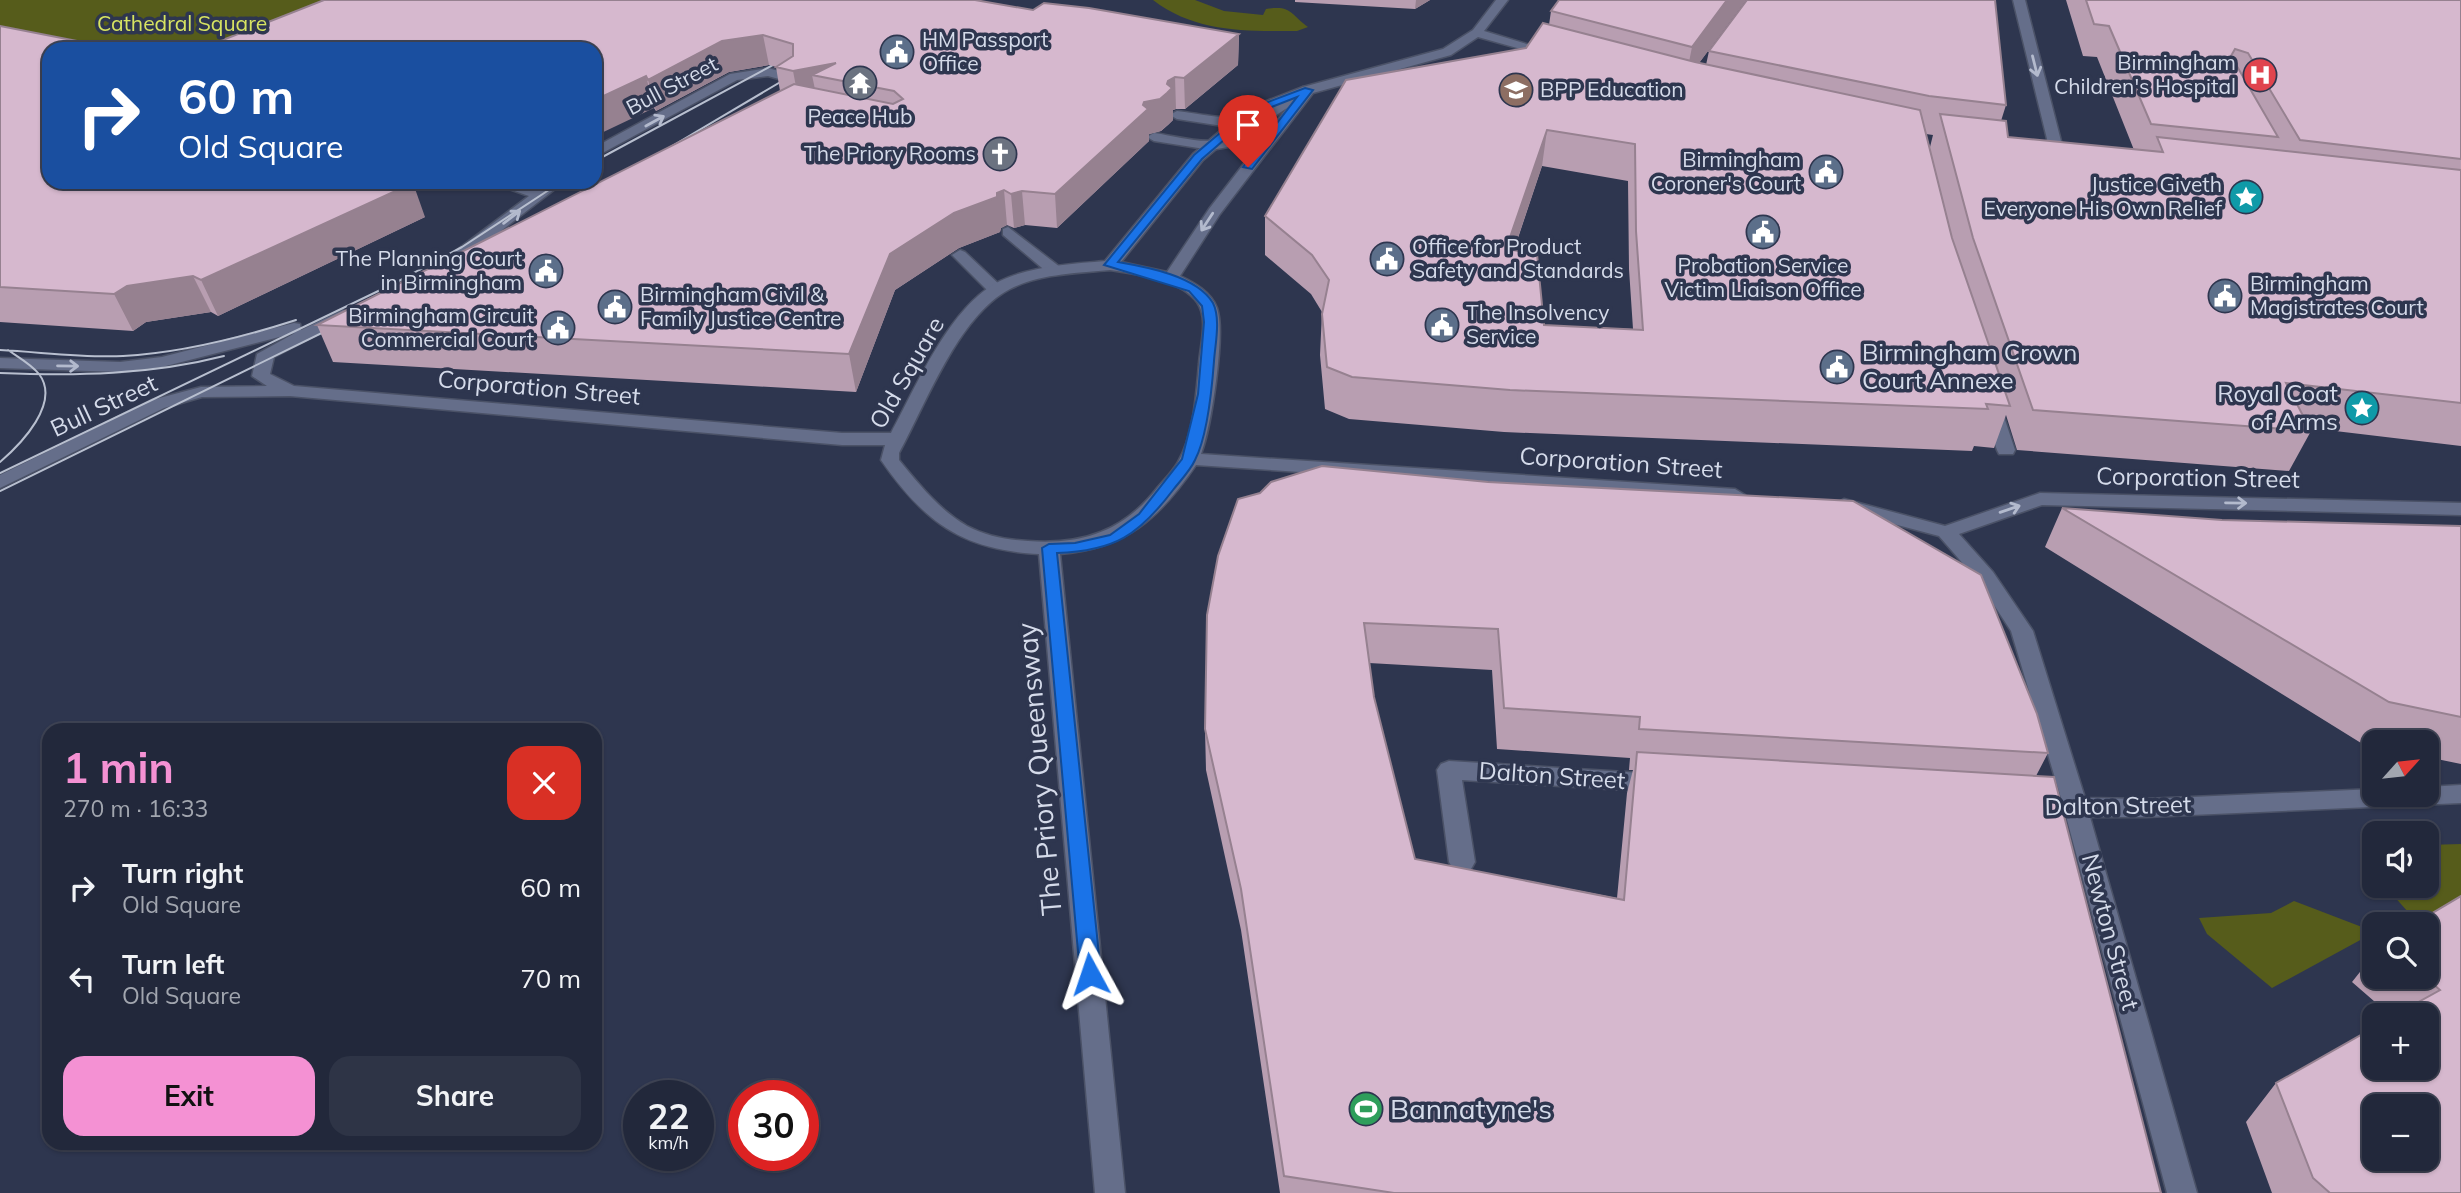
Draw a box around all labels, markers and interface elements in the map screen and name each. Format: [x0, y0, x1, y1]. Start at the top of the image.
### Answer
park label: Cathedral Square [97, 10, 267, 36]
place label: HM Passport Office [922, 26, 1048, 76]
public building icon: HM Passport Office [878, 33, 916, 71]
place label: Birmingham Children's Hospital [2054, 49, 2236, 99]
street label: Bull Street [621, 50, 722, 120]
one-way arrow [2029, 54, 2042, 77]
hospital icon: Birmingham Children's Hospital [2241, 56, 2279, 94]
temple icon: Peace Hub [841, 64, 879, 102]
text: 60 m [178, 65, 294, 126]
icon: right [63, 70, 154, 161]
school or university icon: BPP Education [1497, 71, 1535, 109]
place label: BPP Education [1540, 76, 1684, 102]
pin [1218, 95, 1278, 167]
place label: Peace Hub [807, 103, 913, 129]
icon: arrive [1229, 106, 1267, 144]
one-way arrow [644, 113, 665, 127]
text: Old Square [178, 126, 344, 166]
church icon: The Priory Rooms [981, 135, 1019, 173]
place label: The Priory Rooms [804, 140, 976, 166]
place label: Birmingham Coroner's Court [1651, 146, 1801, 196]
public building icon: Birmingham Coroner's Court [1807, 153, 1845, 191]
place label: Justice Giveth Everyone His Own Relief [1984, 171, 2223, 221]
place icon: Justice Giveth Everyone His Own Relief [2227, 178, 2265, 216]
one-way arrow [502, 209, 520, 224]
one-way arrow [1200, 212, 1215, 231]
public building icon: Probation Service Victim Liaison Office [1744, 213, 1782, 251]
place label: Office for Product Safety and Standards [1412, 233, 1624, 283]
public building icon: Office for Product Safety and Standards [1368, 240, 1406, 278]
place label: The Planning Court in Birmingham [336, 245, 522, 295]
public building icon: The Planning Court in Birmingham [527, 252, 565, 290]
place label: Probation Service Victim Liaison Office [1664, 252, 1862, 302]
place label: Birmingham Magistrates Court [2250, 270, 2424, 320]
public building icon: Birmingham Magistrates Court [2206, 277, 2244, 315]
place label: Birmingham Civil & Family Justice Centre [640, 281, 841, 331]
public building icon: Birmingham Civil & Family Justice Centre [596, 288, 634, 326]
place label: The Insolvency Service [1466, 299, 1609, 349]
place label: Birmingham Circuit Commercial Court [348, 302, 534, 352]
public building icon: The Insolvency Service [1423, 306, 1461, 344]
public building icon: Birmingham Circuit Commercial Court [539, 309, 577, 347]
street label: Old Square [862, 311, 950, 434]
place label: Birmingham Crown Court Annexe [1862, 337, 2077, 395]
public building icon: Birmingham Crown Court Annexe [1818, 348, 1856, 386]
one-way arrow [56, 359, 79, 373]
street label: Corporation Street [436, 363, 642, 411]
street label: Bull Street [45, 367, 162, 443]
place label: Royal Coat of Arms [2217, 378, 2338, 436]
place icon: Royal Coat of Arms [2343, 389, 2381, 427]
street label: Corporation Street [1518, 440, 1724, 484]
street label: Corporation Street [2096, 460, 2300, 494]
one-way arrow [2224, 497, 2247, 510]
one-way arrow [1999, 502, 2021, 515]
street label: The Priory Queensway [1008, 621, 1069, 917]
north arrow [2362, 730, 2440, 807]
map controls [2362, 730, 2439, 1171]
text: 1 min [63, 741, 174, 794]
button: close [507, 746, 581, 820]
street label: Dalton Street [1478, 755, 1626, 795]
street label: Dalton Street [2044, 789, 2192, 821]
text: 270 m · 16:33 [63, 794, 208, 823]
button: sound [2362, 821, 2439, 898]
street label: Newton Street [2076, 850, 2146, 1013]
text: Turn right [122, 857, 243, 890]
icon: right [63, 869, 101, 907]
text: 60 m [520, 871, 581, 904]
text: Old Square [122, 890, 241, 919]
button: search [2362, 912, 2439, 989]
position arrow [1053, 937, 1127, 1011]
text: Turn left [122, 948, 224, 981]
icon: left [63, 960, 101, 998]
text: 70 m [520, 962, 581, 995]
text: Old Square [122, 981, 241, 1010]
button: + [2362, 1003, 2439, 1080]
button: Exit [63, 1056, 315, 1136]
button: Share [329, 1056, 581, 1136]
speed limit sign: 30 [728, 1080, 819, 1171]
sports icon: Bannatyne's [1347, 1090, 1385, 1128]
place label: Bannatyne's [1390, 1091, 1552, 1126]
text: 22 [647, 1094, 690, 1138]
button: − [2362, 1094, 2439, 1171]
text: km/h [648, 1131, 689, 1154]

